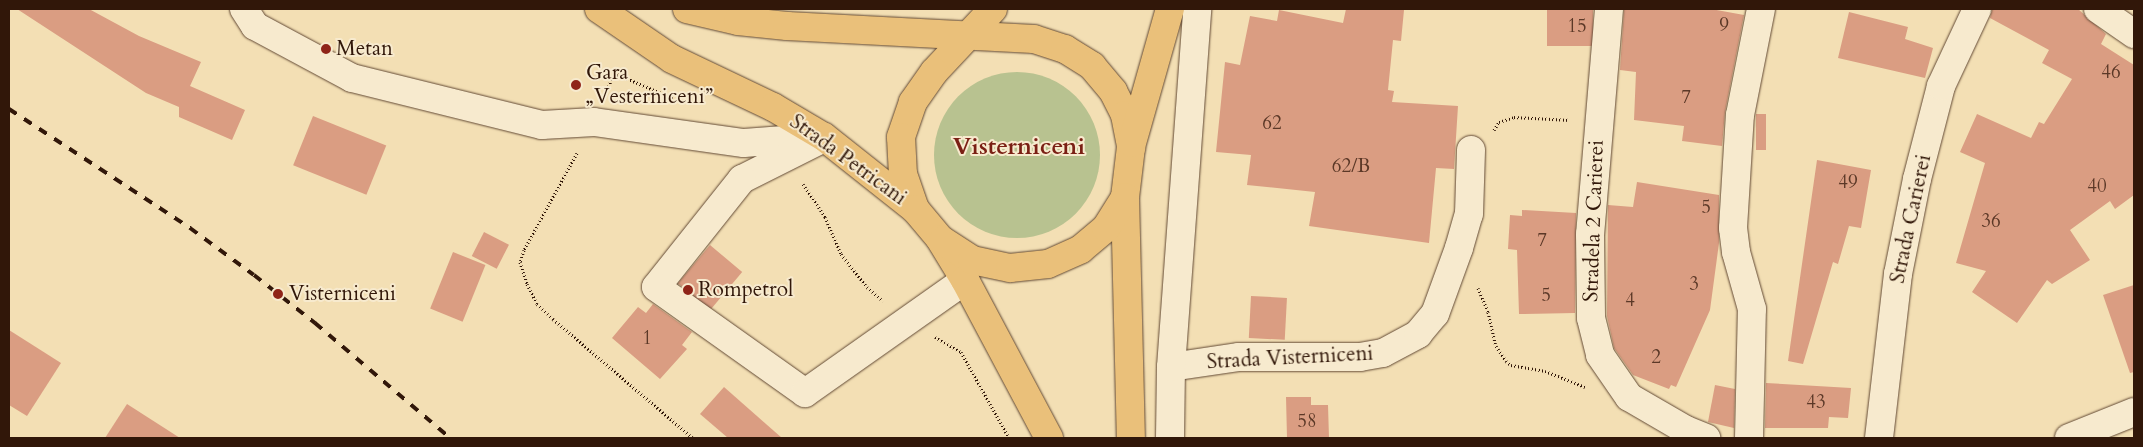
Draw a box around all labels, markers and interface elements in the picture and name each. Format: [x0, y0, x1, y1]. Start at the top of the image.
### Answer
house number: 9 [1719, 15, 1729, 37]
house number: 15 [1567, 16, 1587, 38]
place label: Metan [336, 36, 393, 62]
marker: Metan [320, 43, 332, 55]
place label: Gara „Vesterniceni” [586, 60, 713, 110]
house number: 46 [2101, 62, 2121, 84]
marker: Gara „Vesterniceni” [570, 79, 582, 91]
house number: 7 [1681, 87, 1691, 109]
street label: Strada Petricani [785, 109, 911, 211]
house number: 62 [1262, 113, 1282, 135]
district label: Visterniceni [953, 133, 1085, 161]
street label: Stradela 2 Carierei [1579, 139, 1609, 303]
street label: Strada Carierei [1885, 152, 1937, 286]
house number: 62/B [1332, 156, 1370, 178]
house number: 49 [1838, 172, 1858, 194]
house number: 40 [2087, 176, 2107, 198]
house number: 5 [1701, 197, 1711, 219]
house number: 36 [1981, 211, 2001, 233]
house number: 7 [1537, 230, 1547, 252]
house number: 3 [1689, 274, 1699, 296]
place label: Rompetrol [698, 277, 793, 303]
place label: Visterniceni [289, 281, 396, 307]
marker: Rompetrol [682, 284, 694, 296]
house number: 5 [1541, 285, 1551, 307]
marker: Visterniceni [271, 287, 285, 301]
house number: 4 [1625, 290, 1635, 312]
house number: 1 [642, 328, 652, 350]
street label: Strada Visterniceni [1206, 341, 1374, 375]
house number: 2 [1651, 347, 1661, 369]
house number: 43 [1806, 392, 1826, 414]
house number: 58 [1297, 411, 1317, 433]

